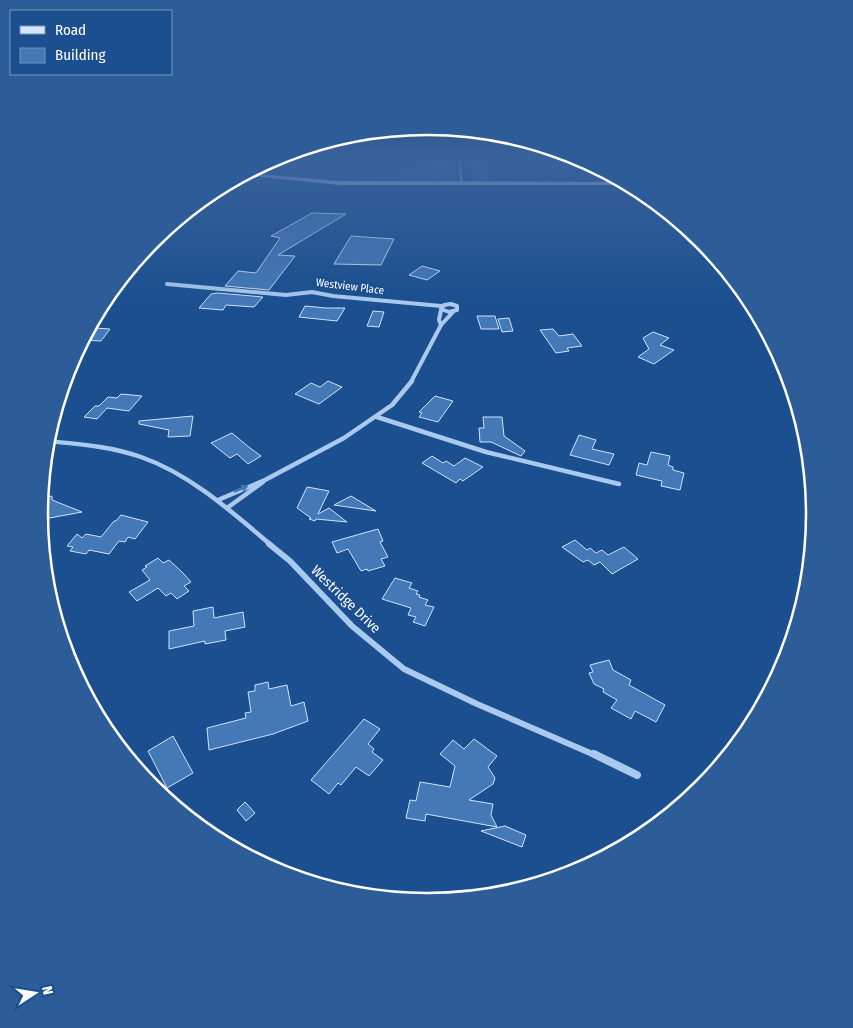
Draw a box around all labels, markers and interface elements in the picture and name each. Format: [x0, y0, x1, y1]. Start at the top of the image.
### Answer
legend [10, 10, 172, 75]
text: Road [55, 21, 86, 39]
text: Building [55, 46, 106, 64]
street label: Westview Place [315, 276, 385, 297]
one-way arrow [234, 485, 249, 493]
street label: Westridge Drive [307, 562, 384, 637]
north arrow [10, 968, 60, 1018]
text: N [38, 985, 56, 996]

